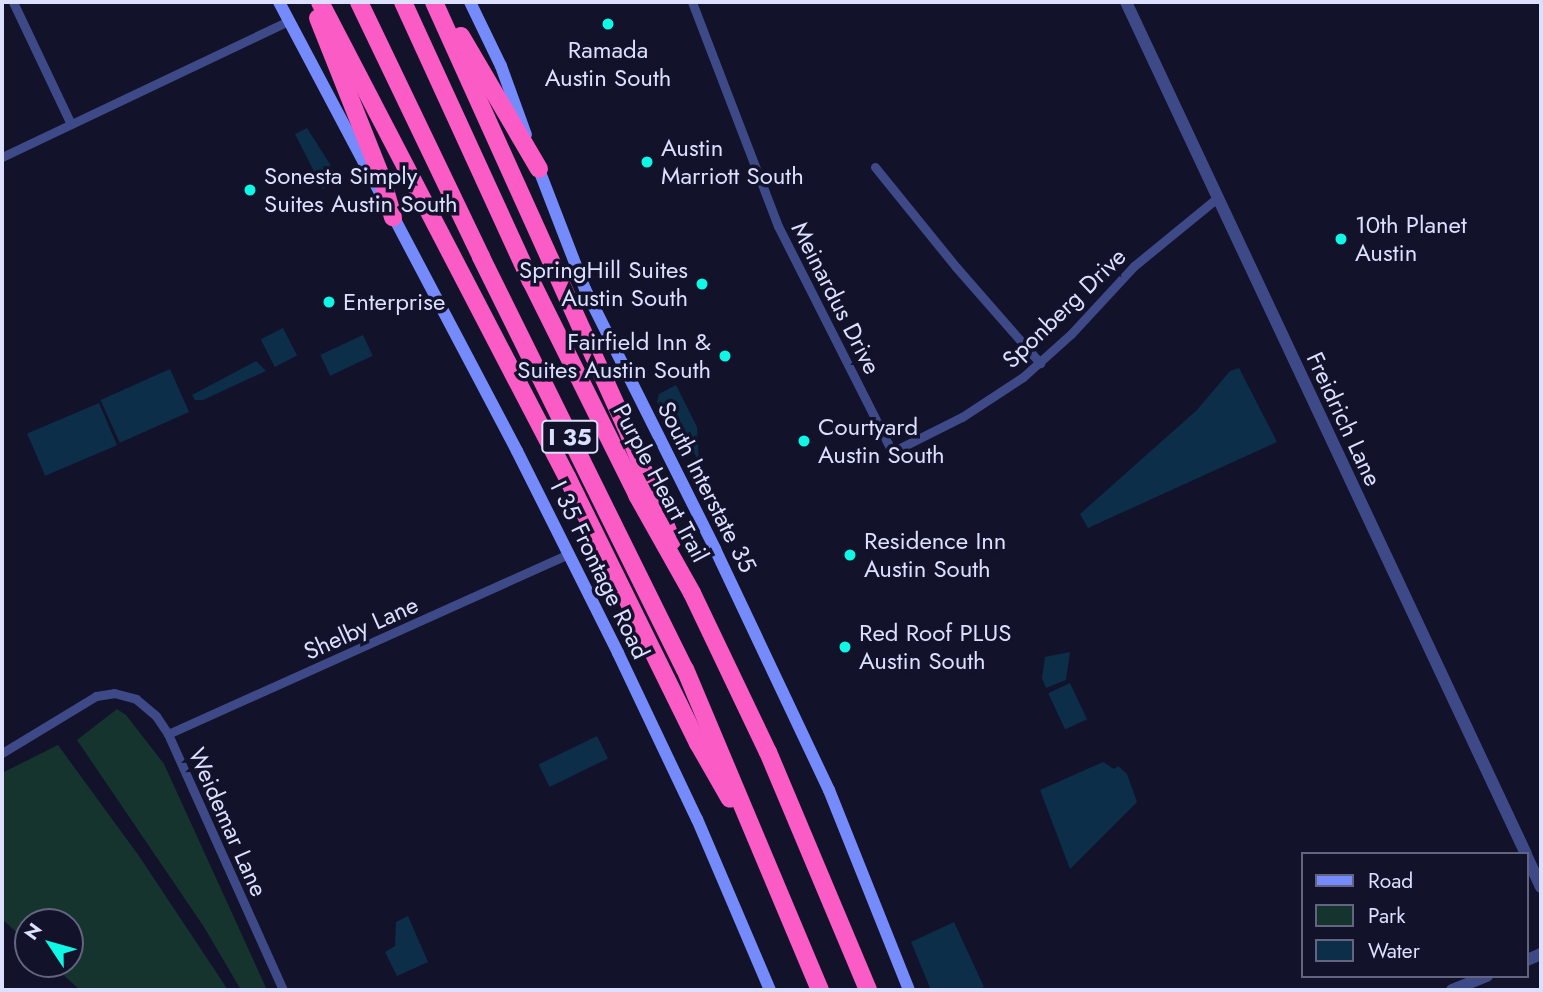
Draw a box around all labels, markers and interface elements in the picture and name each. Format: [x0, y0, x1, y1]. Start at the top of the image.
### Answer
marker: Ramada Austin South [600, 16, 616, 32]
place label: Ramada Austin South [545, 36, 671, 92]
place label: Austin Marriott South [661, 134, 804, 190]
marker: Austin Marriott South [639, 154, 655, 170]
place label: Sonesta Simply Suites Austin South [264, 162, 458, 218]
marker: Sonesta Simply Suites Austin South [242, 182, 258, 198]
place label: 10th Planet Austin [1355, 211, 1467, 267]
street label: Meinardus Drive [785, 217, 887, 379]
marker: 10th Planet Austin [1333, 231, 1349, 247]
street label: Sponberg Drive [996, 242, 1132, 374]
place label: SpringHill Suites Austin South [519, 256, 688, 312]
marker: SpringHill Suites Austin South [694, 276, 710, 292]
place label: Enterprise [343, 288, 445, 316]
marker: Enterprise [321, 294, 337, 310]
place label: Fairfield Inn & Suites Austin South [517, 328, 711, 384]
street label: Freidrich Lane [1300, 347, 1388, 491]
marker: Fairfield Inn & Suites Austin South [717, 348, 733, 364]
street label: South Interstate 35 [651, 397, 763, 577]
street label: Purple Heart Trail [607, 399, 715, 567]
place label: Courtyard Austin South [818, 413, 945, 469]
road number: I 35 [540, 418, 600, 457]
marker: Courtyard Austin South [796, 433, 812, 449]
street label: I 35 Frontage Road [544, 476, 656, 664]
place label: Residence Inn Austin South [864, 527, 1006, 583]
marker: Residence Inn Austin South [842, 547, 858, 563]
street label: Shelby Lane [299, 590, 423, 666]
place label: Red Roof PLUS Austin South [859, 619, 1012, 675]
marker: Red Roof PLUS Austin South [837, 639, 853, 655]
street label: Weidemar Lane [182, 743, 274, 901]
legend [1302, 852, 1529, 978]
text: Road [1368, 866, 1413, 896]
text: Park [1368, 901, 1405, 931]
north arrow [14, 908, 84, 978]
text: N [18, 917, 49, 946]
text: Water [1368, 936, 1420, 966]

